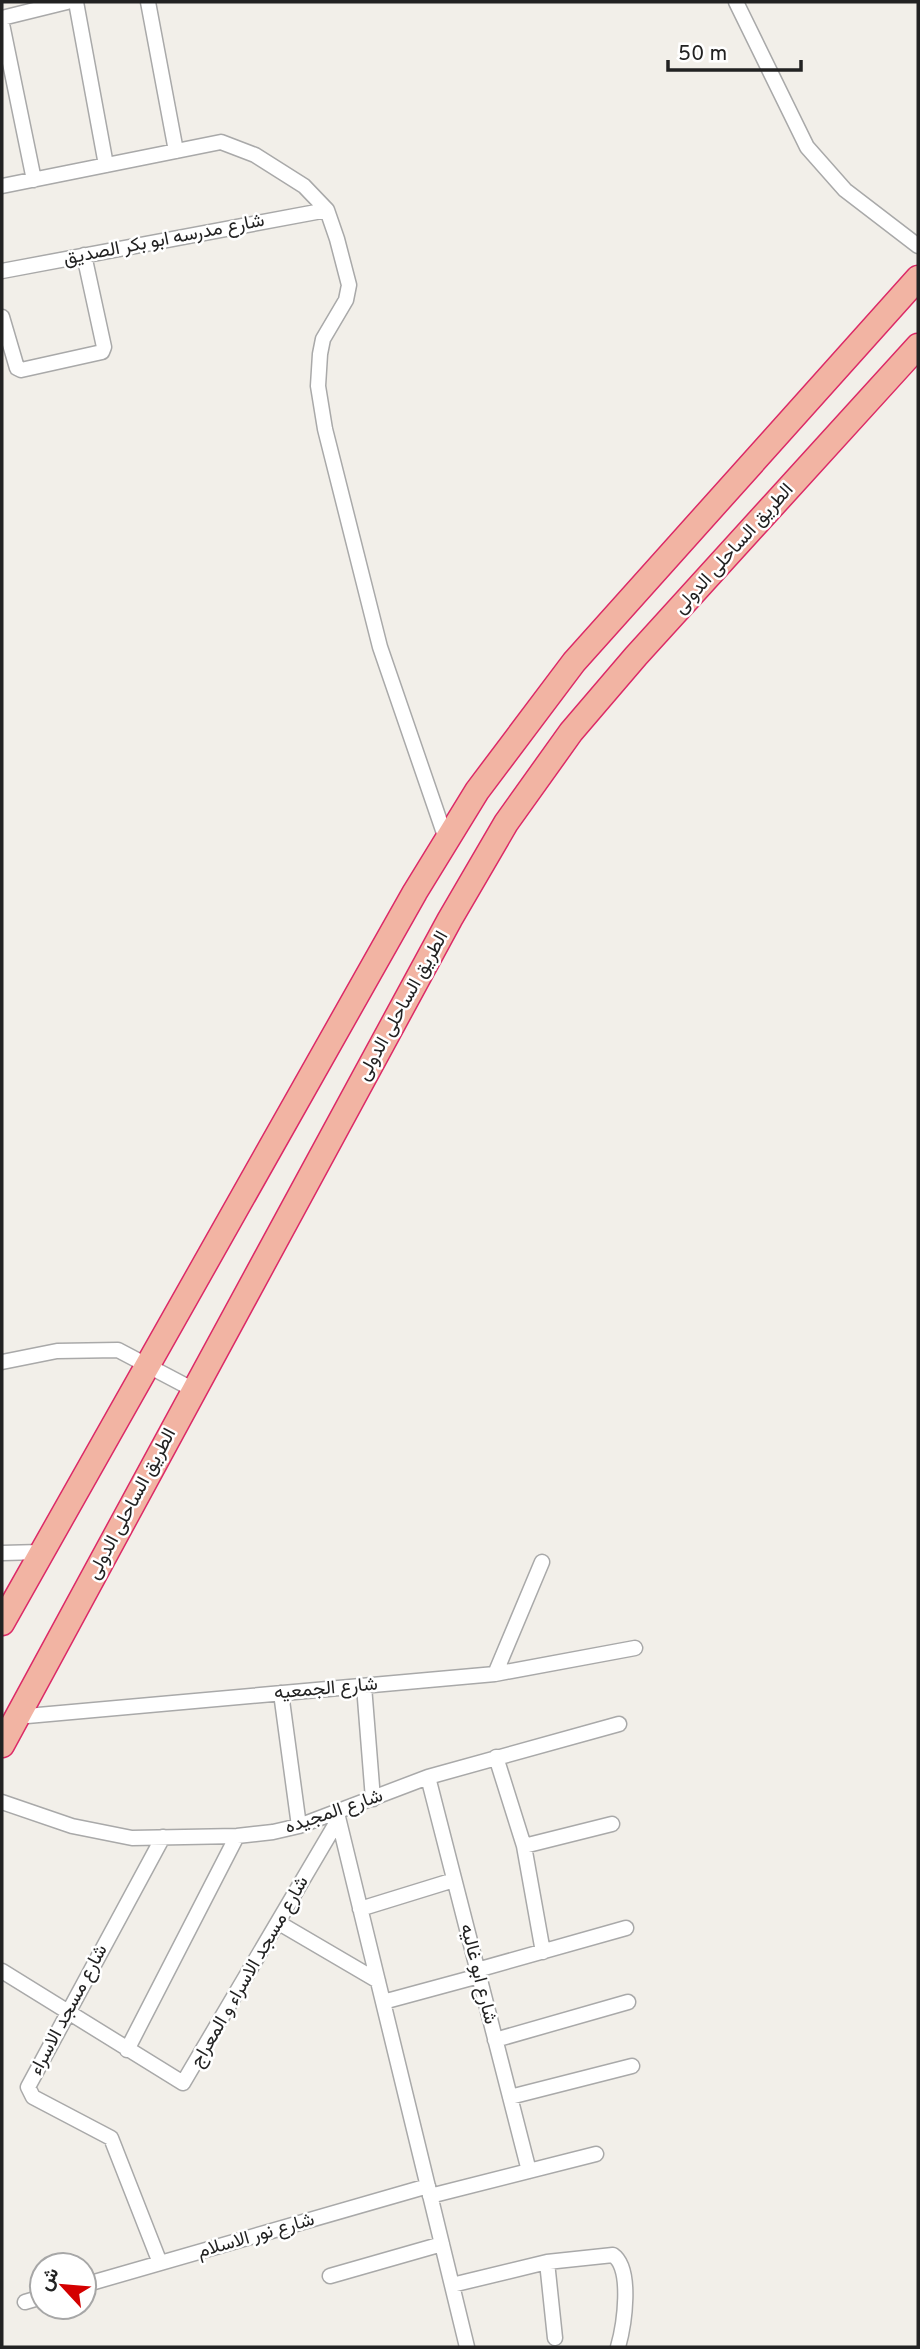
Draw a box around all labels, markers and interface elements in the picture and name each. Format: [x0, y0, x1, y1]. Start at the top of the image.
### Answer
scale bar [668, 28, 801, 72]
text: 50 m [678, 41, 727, 68]
street label: شارع مدرسه ابو بكر الصديق [61, 209, 267, 271]
street label: الطريق الساحلى الدولى [669, 479, 799, 619]
street label: الطريق الساحلى الدولى [352, 927, 454, 1085]
street label: الطريق الساحلى الدولى [82, 1424, 182, 1584]
street label: شارع الجمعيه [273, 1673, 379, 1705]
street label: شارع المجيده [282, 1784, 386, 1840]
street label: شارع مسجد الاسراء و المعراج [185, 1872, 315, 2072]
street label: شارع ابو غاليه [454, 1921, 502, 2027]
street label: شارع مسجد الاسراء [24, 1940, 114, 2080]
street label: شارع نور الاسلام [195, 2208, 317, 2264]
north arrow [28, 2251, 98, 2321]
text: ش [34, 2264, 65, 2295]

